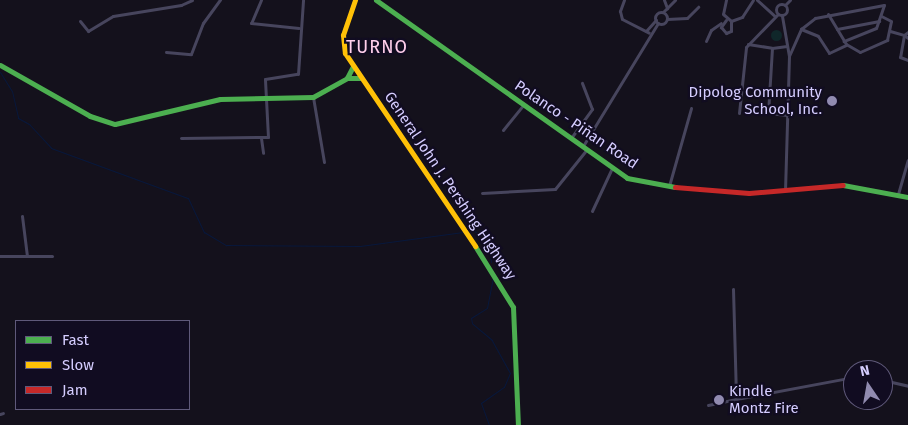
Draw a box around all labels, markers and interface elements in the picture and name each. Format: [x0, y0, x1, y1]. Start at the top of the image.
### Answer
district label: TURNO [345, 36, 409, 58]
street label: Polanco - Piñan Road [511, 77, 641, 173]
place label: Dipolog Community School, Inc. [689, 83, 822, 118]
street label: General John J. Pershing Highway [380, 89, 520, 283]
marker: Dipolog Community School, Inc. [826, 95, 838, 107]
legend [15, 320, 190, 410]
text: Fast [62, 331, 89, 349]
text: Slow [62, 356, 94, 374]
north arrow [843, 360, 893, 410]
text: N [859, 362, 871, 380]
text: Jam [62, 381, 88, 399]
place label: Kindle Montz Fire [729, 382, 799, 417]
marker: Kindle Montz Fire [713, 394, 725, 406]

